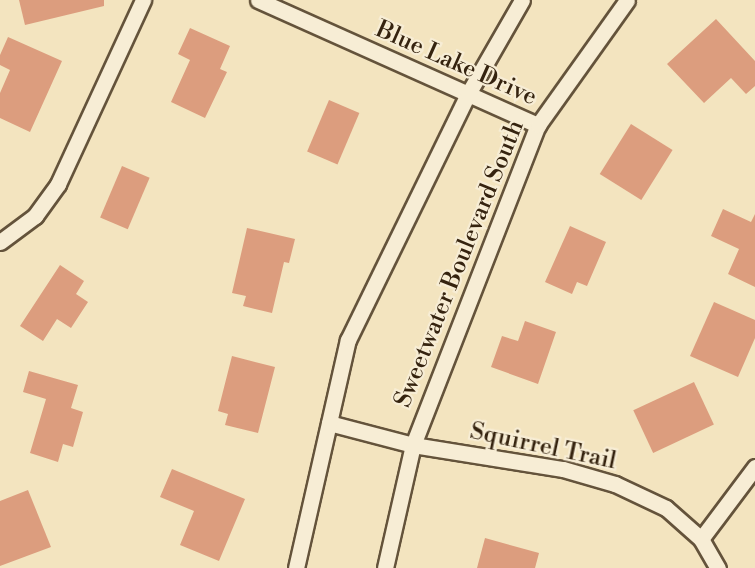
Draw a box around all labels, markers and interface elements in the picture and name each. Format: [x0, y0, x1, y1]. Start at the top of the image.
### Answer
street label: Blue Lake Drive [371, 16, 541, 112]
street label: Sweetwater Boulevard South [389, 116, 531, 412]
street label: Squirrel Trail [467, 417, 619, 477]

